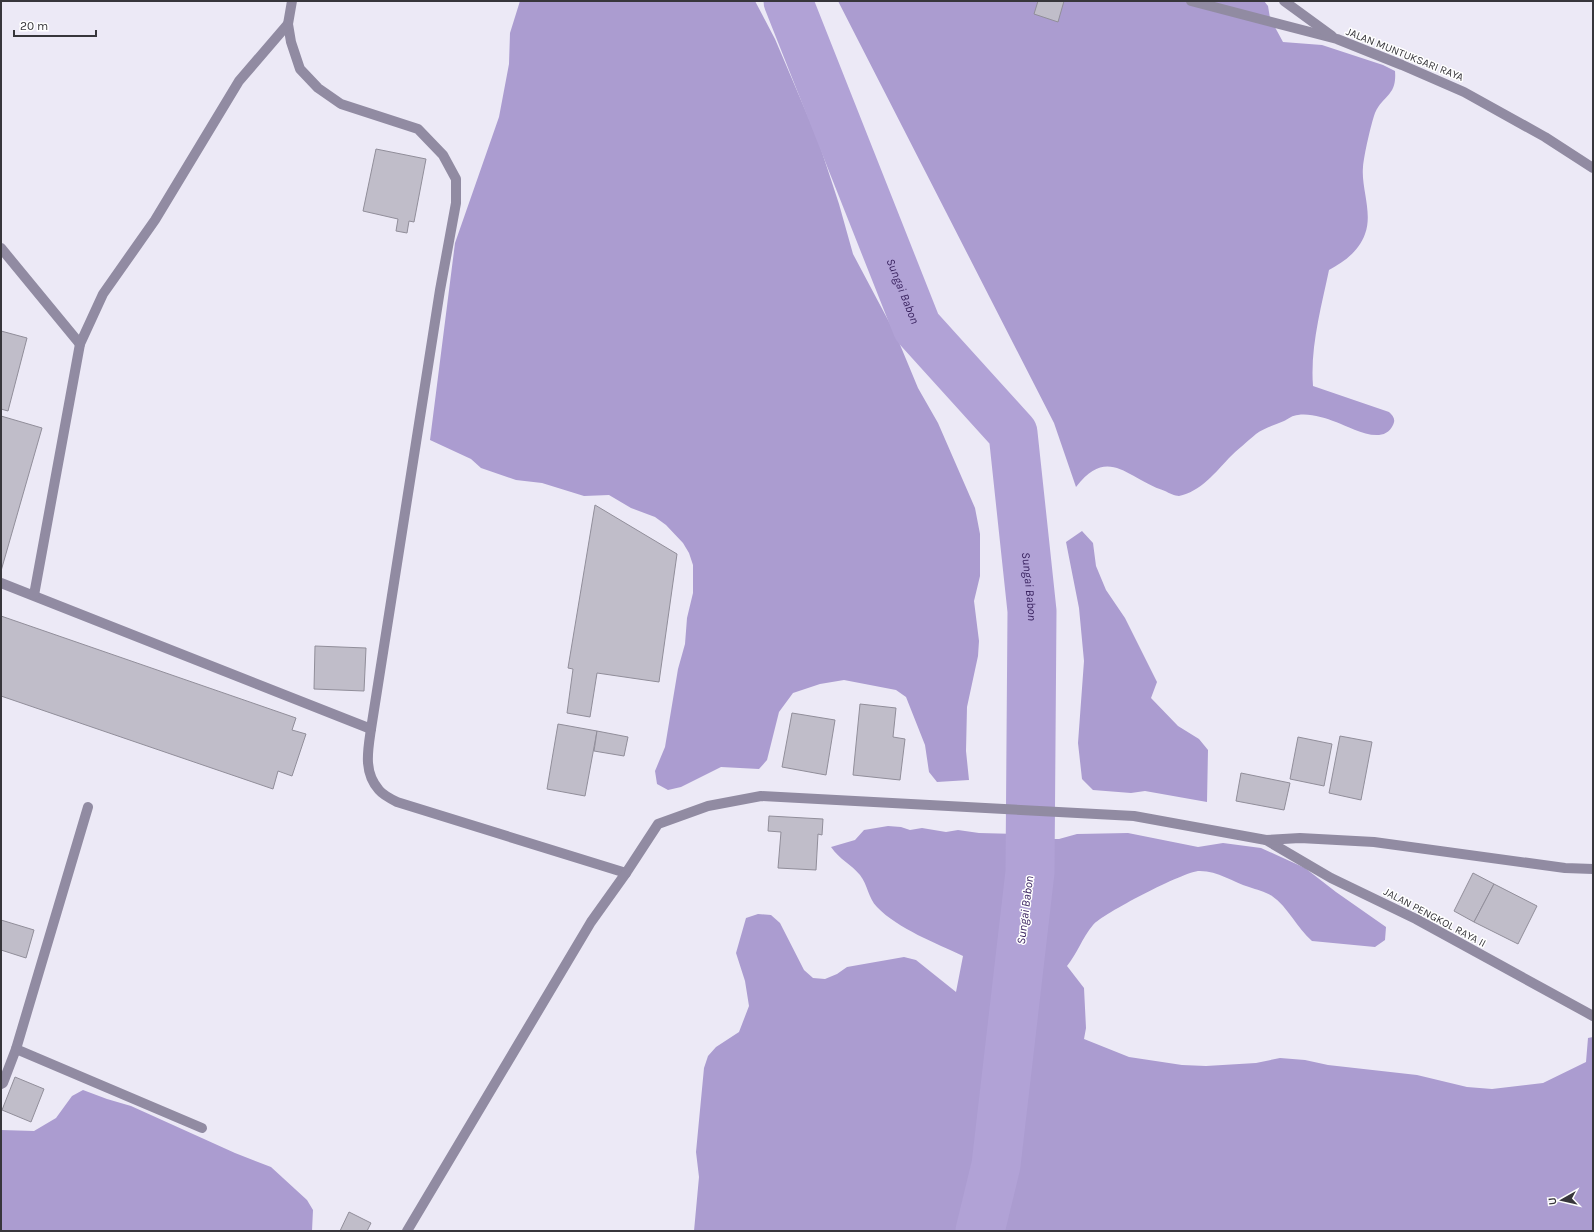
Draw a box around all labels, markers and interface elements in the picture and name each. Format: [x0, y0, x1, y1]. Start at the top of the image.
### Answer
scale bar [14, 12, 96, 38]
text: 20 m [20, 19, 48, 33]
street label: JALAN MUNTUKSARI RAYA [1344, 25, 1466, 84]
water label: Sungai Babon [884, 256, 922, 326]
water label: Sungai Babon [1019, 551, 1039, 621]
water label: Sungai Babon [1014, 875, 1036, 945]
street label: JALAN PENGKOL RAYA II [1381, 885, 1488, 950]
north arrow [1542, 1180, 1582, 1220]
text: U [1546, 1197, 1560, 1206]

